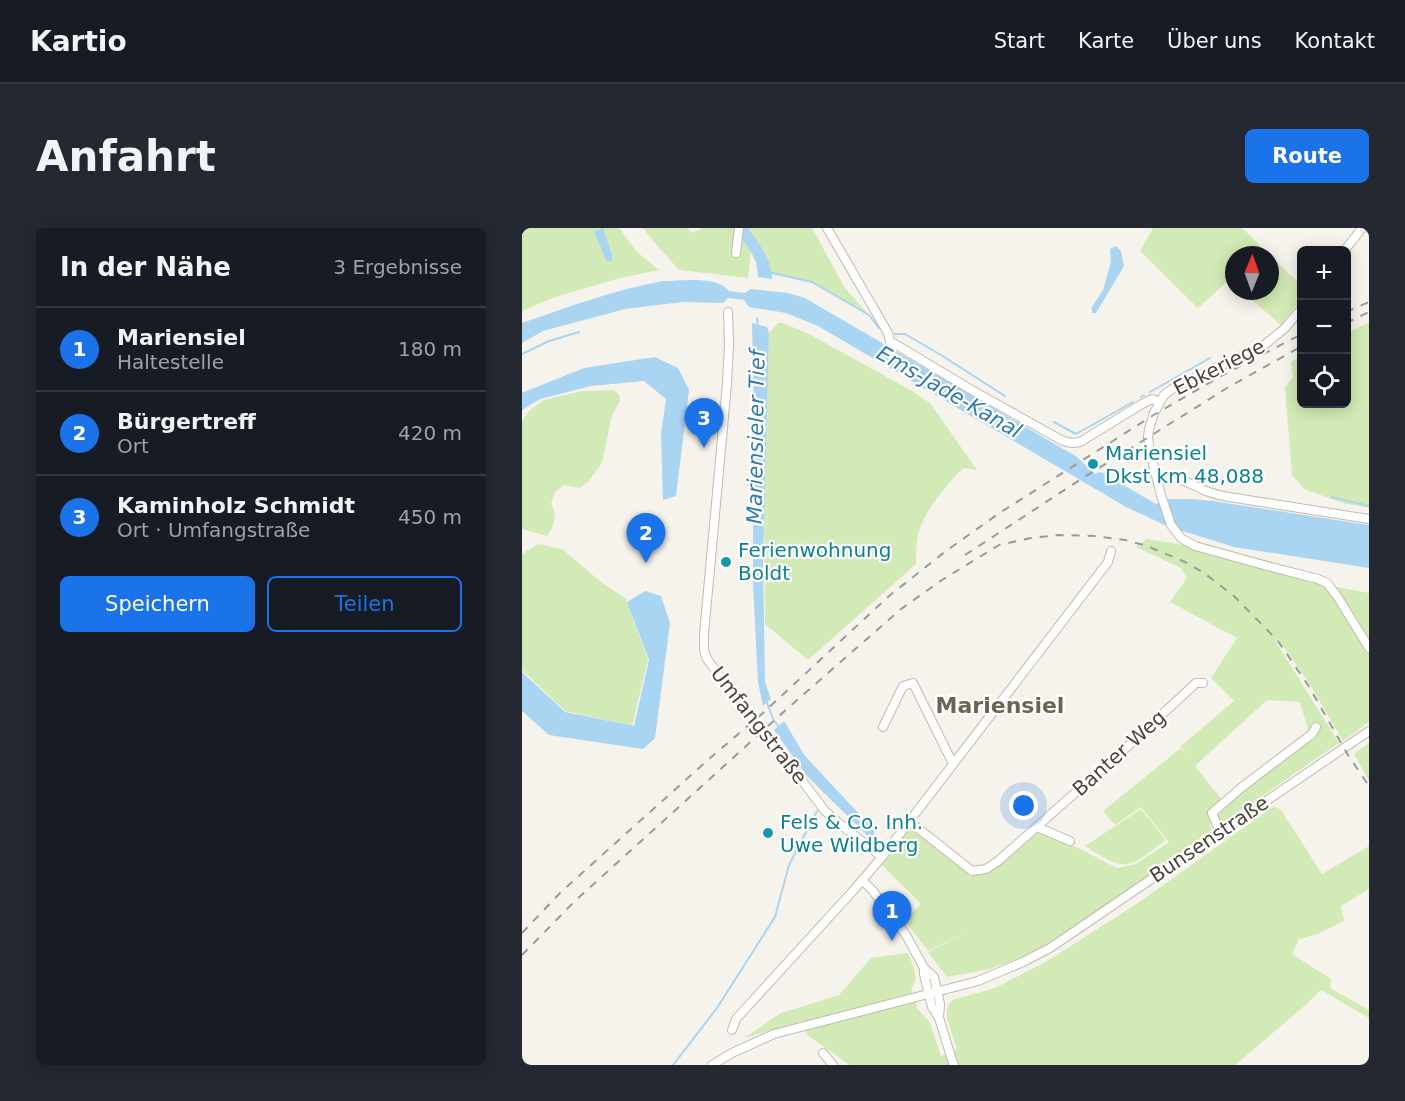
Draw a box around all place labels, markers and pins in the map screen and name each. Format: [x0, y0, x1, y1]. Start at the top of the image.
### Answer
pin: 3 [684, 398, 723, 448]
place label: Mariensiel Dkst km 48,088 [1105, 441, 1264, 488]
marker: Mariensiel Dkst km 48,088 [1086, 457, 1100, 471]
pin: 2 [626, 514, 666, 563]
place label: Ferienwohnung Boldt [738, 538, 891, 585]
marker: Ferienwohnung Boldt [719, 555, 733, 569]
place label: Fels & Co. Inh. Uwe Wildberg [780, 810, 923, 857]
marker: Fels & Co. Inh. Uwe Wildberg [761, 826, 775, 840]
pin: 1 [872, 892, 911, 941]

